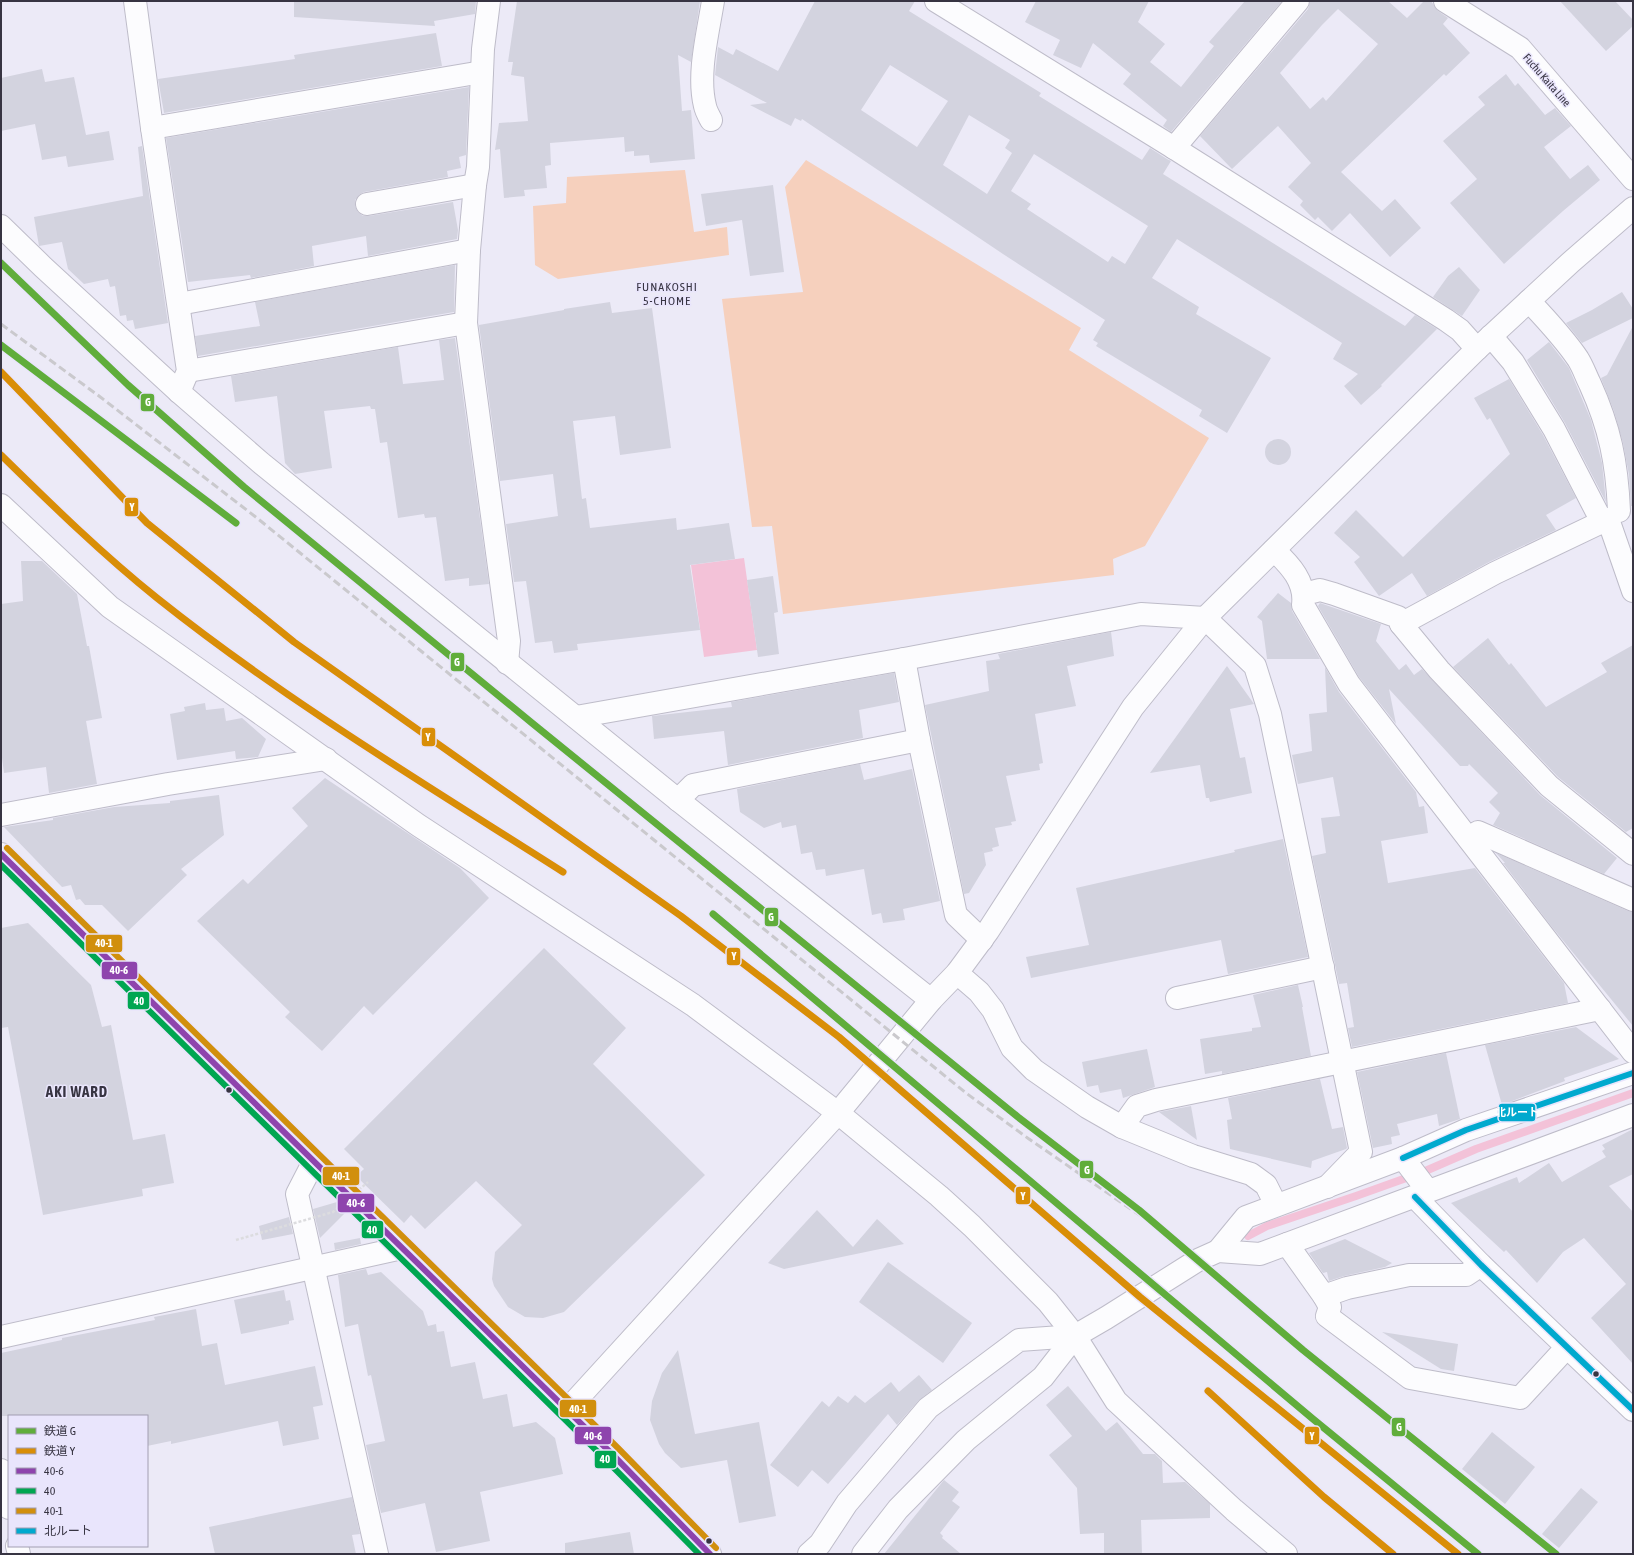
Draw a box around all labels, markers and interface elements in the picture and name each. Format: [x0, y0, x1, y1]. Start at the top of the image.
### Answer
street label: Fuchu Kaita Line [1521, 51, 1573, 109]
district label: FUNAKOSHI 5-CHOME [636, 280, 698, 308]
line badge: G [140, 393, 155, 412]
text: G [145, 396, 151, 408]
line badge: Y [124, 497, 139, 517]
text: Y [129, 501, 135, 513]
line badge: G [450, 652, 465, 672]
text: G [454, 656, 460, 668]
line badge: Y [421, 727, 436, 747]
text: Y [425, 731, 431, 743]
line badge: G [764, 907, 779, 927]
text: G [768, 911, 774, 923]
line badge: 40-1 [85, 934, 123, 953]
text: 40-1 [94, 937, 113, 949]
line badge: Y [726, 947, 741, 966]
text: Y [731, 950, 737, 962]
line badge: 40-6 [101, 961, 138, 980]
text: 40-6 [109, 964, 128, 976]
line badge: 40 [127, 991, 150, 1010]
text: 40 [133, 995, 144, 1007]
district label: AKI WARD [45, 1083, 108, 1100]
unlabelled marker [224, 1085, 234, 1095]
line badge: 北ルート [1498, 1103, 1536, 1122]
text: 北ルート [1495, 1106, 1539, 1118]
line badge: G [1079, 1160, 1094, 1179]
text: G [1084, 1164, 1090, 1176]
line badge: 40-1 [322, 1166, 360, 1186]
text: 40-1 [331, 1170, 350, 1182]
line badge: Y [1015, 1186, 1031, 1205]
text: Y [1020, 1190, 1026, 1202]
line badge: 40-6 [337, 1193, 375, 1213]
text: 40-6 [346, 1197, 365, 1209]
line badge: 40 [361, 1220, 384, 1239]
text: 40 [366, 1224, 377, 1236]
unlabelled marker [1591, 1369, 1601, 1379]
line badge: 40-1 [559, 1399, 597, 1418]
text: 40-1 [568, 1403, 587, 1415]
legend [8, 1415, 148, 1547]
line badge: G [1391, 1417, 1406, 1437]
text: G [1396, 1421, 1402, 1433]
text: 鉄道 G [44, 1424, 76, 1438]
line badge: 40-6 [574, 1426, 612, 1445]
line badge: Y [1304, 1426, 1320, 1445]
text: 40-6 [583, 1430, 602, 1442]
text: Y [1309, 1430, 1315, 1442]
text: 鉄道 Y [44, 1444, 76, 1458]
line badge: 40 [594, 1450, 617, 1469]
text: 40 [599, 1453, 610, 1465]
text: 40-6 [44, 1464, 64, 1478]
text: 40 [44, 1484, 56, 1498]
text: 40-1 [44, 1504, 64, 1518]
text: 北ルート [44, 1524, 92, 1538]
unlabelled marker [704, 1536, 714, 1546]

